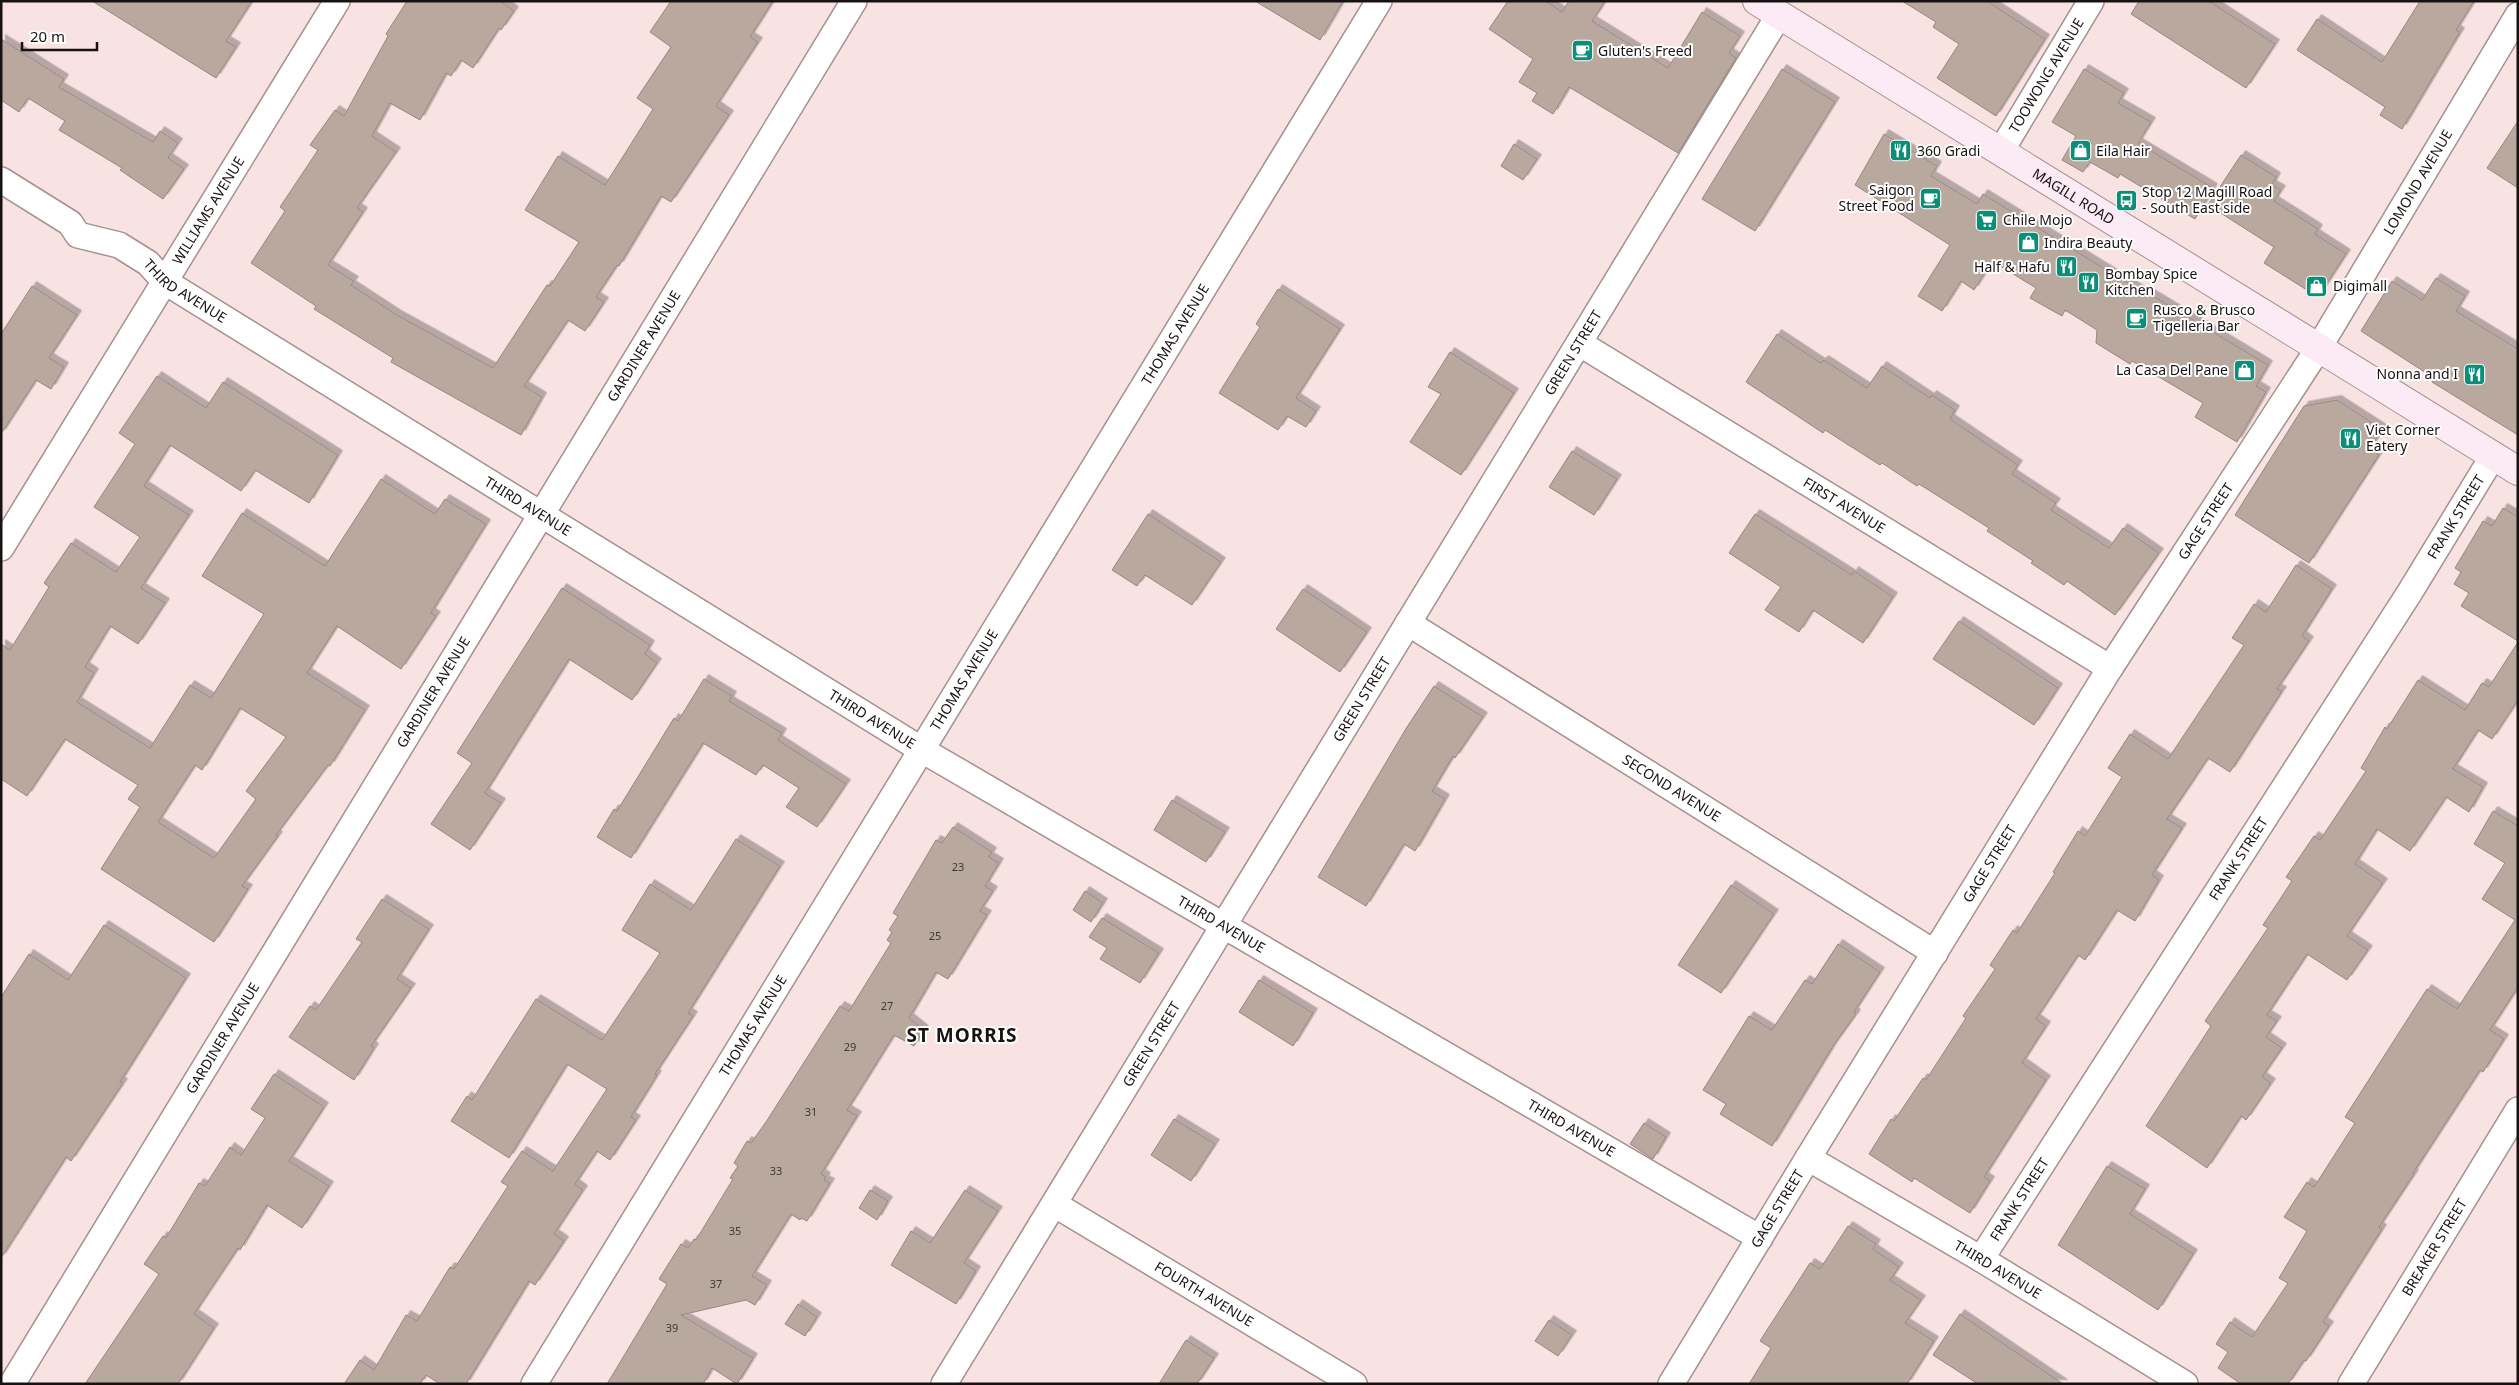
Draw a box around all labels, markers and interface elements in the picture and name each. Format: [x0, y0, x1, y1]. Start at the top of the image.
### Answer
street label: TOOWONG AVENUE [2004, 14, 2088, 136]
scale bar [22, 20, 98, 52]
text: 20 m [30, 26, 65, 46]
cafe icon: Gluten's Freed [1570, 39, 1594, 63]
place label: Gluten's Freed [1598, 41, 1692, 60]
street label: LOMOND AVENUE [2379, 126, 2456, 238]
restaurant icon: 360 Gradi [1889, 139, 1913, 163]
shop icon: Eila Hair [2068, 139, 2092, 163]
place label: 360 Gradi [1917, 141, 1980, 160]
place label: Eila Hair [2096, 141, 2150, 160]
street label: WILLIAMS AVENUE [167, 153, 248, 268]
street label: MAGILL ROAD [2029, 163, 2118, 229]
place label: Saigon Street Food [1838, 180, 1914, 215]
place label: Stop 12 Magill Road - South East side [2142, 182, 2272, 217]
cafe icon: Saigon Street Food [1918, 186, 1942, 210]
bus stop icon: Stop 12 Magill Road - South East side [2114, 188, 2138, 212]
supermarket icon: Chile Mojo [1975, 208, 1999, 232]
place label: Chile Mojo [2003, 210, 2073, 229]
shop icon: Indira Beauty [2016, 231, 2040, 255]
place label: Indira Beauty [2044, 233, 2133, 252]
street label: THIRD AVENUE [140, 255, 231, 327]
restaurant icon: Half & Hafu [2054, 255, 2078, 279]
place label: Half & Hafu [1974, 257, 2050, 276]
place label: Bombay Spice Kitchen [2105, 264, 2198, 299]
restaurant icon: Bombay Spice Kitchen [2077, 270, 2101, 294]
shop icon: Digimall [2305, 274, 2329, 298]
place label: Digimall [2333, 276, 2387, 295]
street label: THOMAS AVENUE [1137, 280, 1213, 388]
street label: GARDINER AVENUE [602, 287, 685, 405]
place label: Rusco & Brusco Tigelleria Bar [2153, 300, 2255, 335]
street label: GREEN STREET [1539, 306, 1606, 399]
cafe icon: Rusco & Brusco Tigelleria Bar [2125, 306, 2149, 330]
shop icon: La Casa Del Pane [2232, 358, 2256, 382]
place label: La Casa Del Pane [2116, 360, 2228, 379]
restaurant icon: Nonna and I [2462, 362, 2486, 386]
place label: Nonna and I [2377, 364, 2458, 383]
place label: Viet Corner Eatery [2366, 420, 2440, 455]
restaurant icon: Viet Corner Eatery [2338, 426, 2362, 450]
street label: FRANK STREET [2422, 471, 2488, 562]
street label: THIRD AVENUE [481, 472, 575, 540]
street label: FIRST AVENUE [1800, 473, 1889, 537]
street label: GAGE STREET [2173, 479, 2237, 563]
street label: THOMAS AVENUE [926, 626, 1002, 734]
street label: GARDINER AVENUE [392, 633, 474, 751]
street label: GREEN STREET [1328, 653, 1395, 745]
street label: THIRD AVENUE [825, 685, 919, 753]
street label: SECOND AVENUE [1619, 750, 1725, 826]
street label: FRANK STREET [2204, 813, 2272, 904]
street label: GAGE STREET [1958, 821, 2020, 906]
house number: 23 [952, 859, 964, 874]
street label: THIRD AVENUE [1174, 891, 1269, 957]
house number: 25 [929, 928, 941, 943]
street label: THOMAS AVENUE [714, 971, 791, 1080]
street label: GARDINER AVENUE [181, 979, 263, 1097]
house number: 27 [881, 998, 893, 1013]
street label: GREEN STREET [1118, 998, 1184, 1090]
district label: ST MORRIS [906, 1022, 1018, 1048]
house number: 29 [844, 1039, 856, 1054]
street label: THIRD AVENUE [1524, 1095, 1619, 1161]
house number: 31 [805, 1104, 817, 1119]
street label: FRANK STREET [1985, 1154, 2053, 1244]
house number: 33 [770, 1163, 782, 1178]
street label: GAGE STREET [1746, 1166, 1808, 1251]
street label: BREAKER STREET [2397, 1195, 2471, 1299]
house number: 35 [729, 1223, 741, 1238]
street label: THIRD AVENUE [1951, 1235, 2045, 1303]
street label: FOURTH AVENUE [1151, 1257, 1257, 1331]
house number: 37 [710, 1276, 722, 1291]
house number: 39 [666, 1320, 678, 1335]

